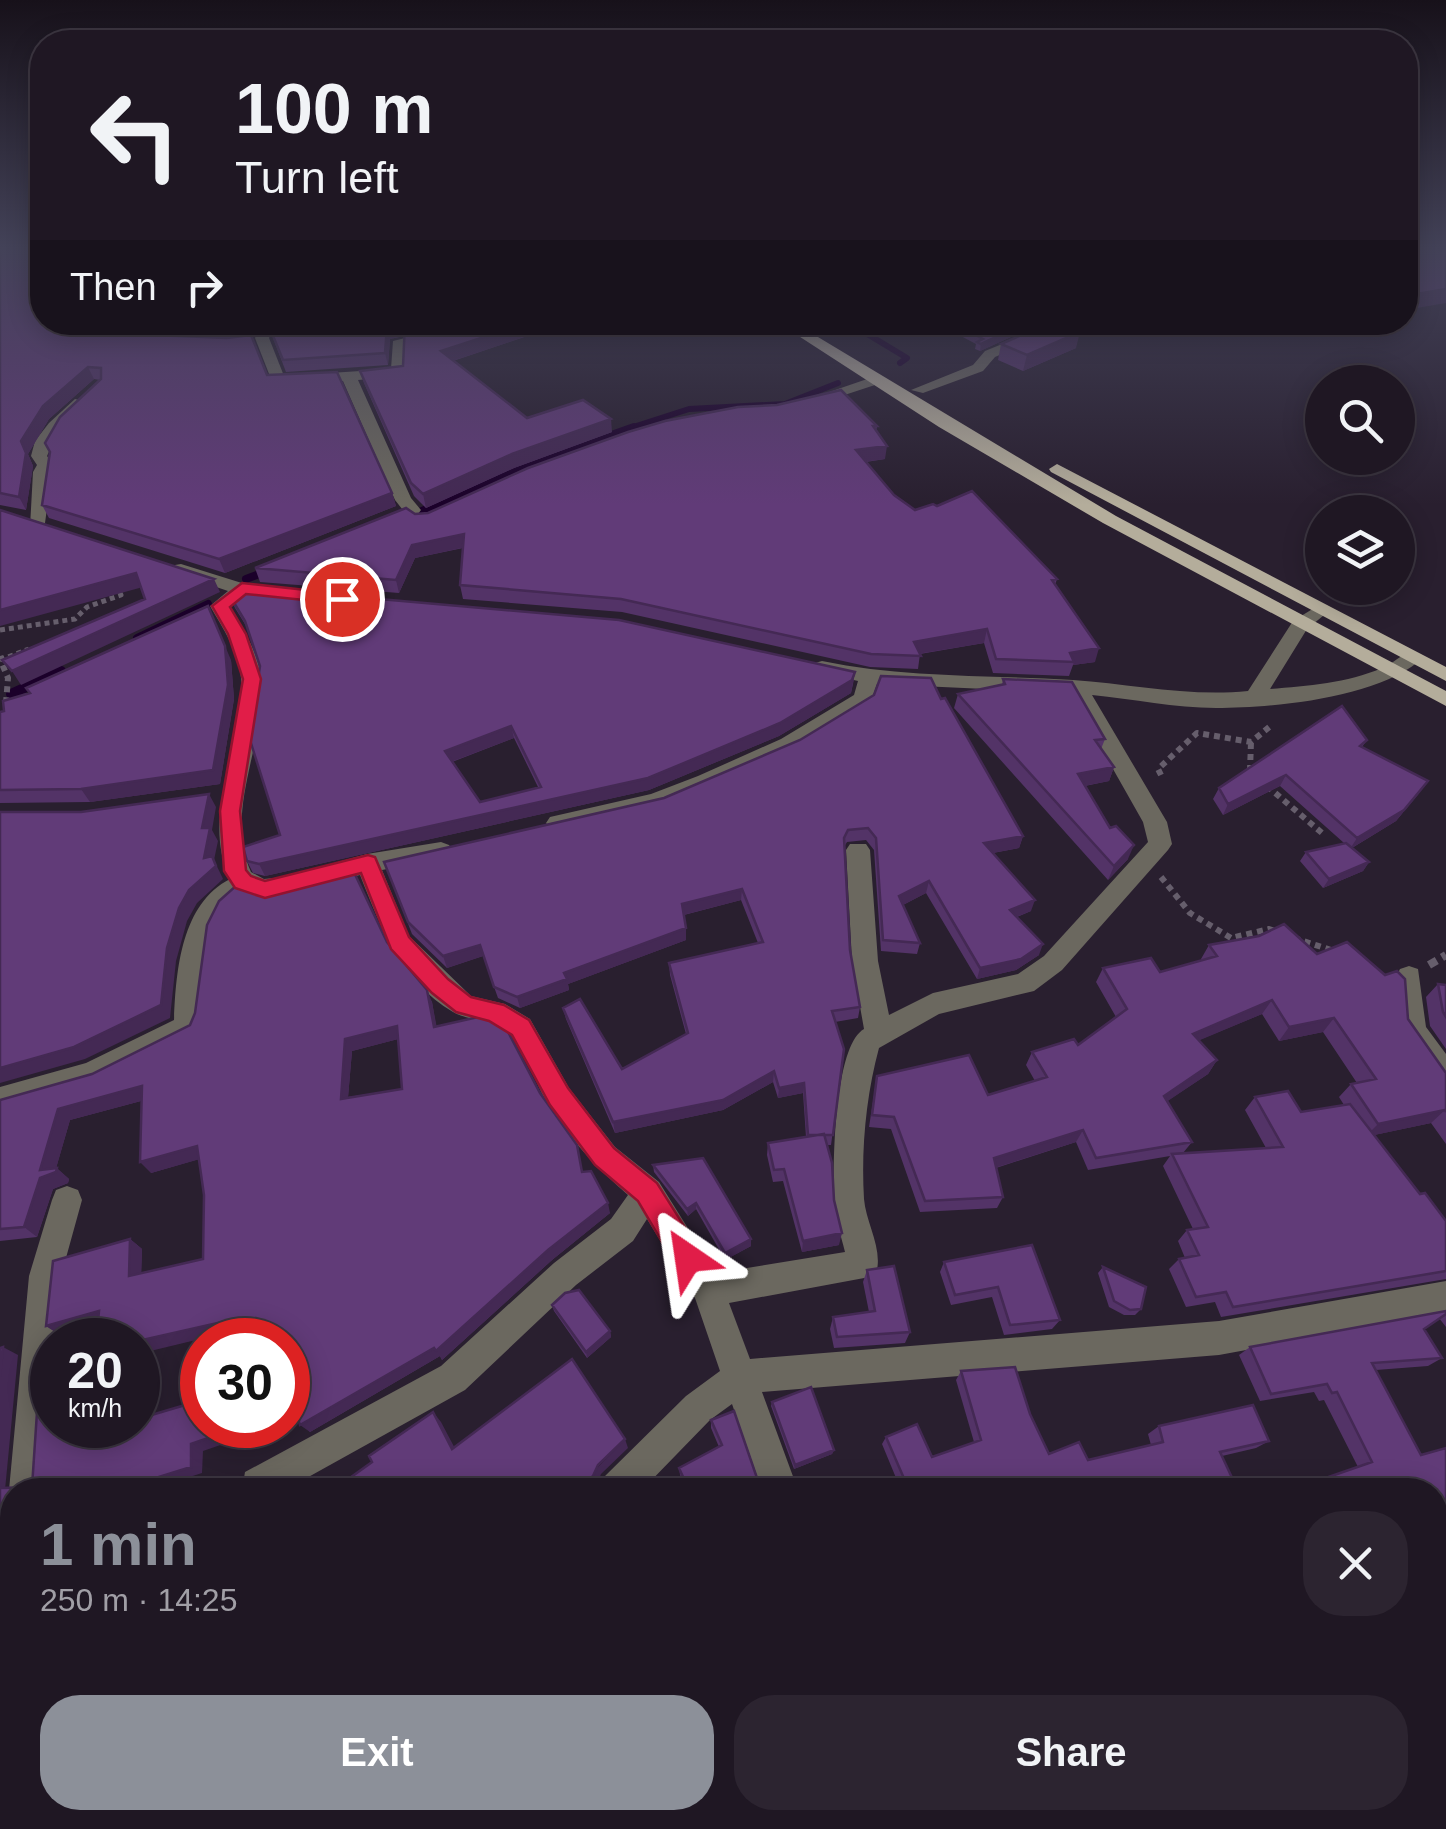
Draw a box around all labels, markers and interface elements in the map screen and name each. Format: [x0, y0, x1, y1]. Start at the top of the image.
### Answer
icon: left [70, 70, 200, 200]
text: 100 m [235, 70, 433, 148]
text: Turn left [235, 152, 398, 203]
icon: right [177, 260, 232, 315]
text: Then [70, 266, 157, 308]
map controls [1305, 365, 1415, 605]
button: search [1305, 365, 1415, 475]
button: layers [1305, 495, 1415, 605]
pin [300, 557, 385, 642]
icon: arrive [315, 572, 370, 627]
position arrow [636, 1206, 740, 1310]
speed limit sign: 30 [180, 1318, 310, 1448]
text: 20 [67, 1343, 123, 1399]
text: km/h [68, 1394, 122, 1422]
text: 1 min [40, 1511, 197, 1578]
button: close [1303, 1511, 1408, 1616]
text: 250 m · 14:25 [40, 1582, 237, 1618]
button: Exit [40, 1695, 714, 1810]
button: Share [734, 1695, 1408, 1810]

